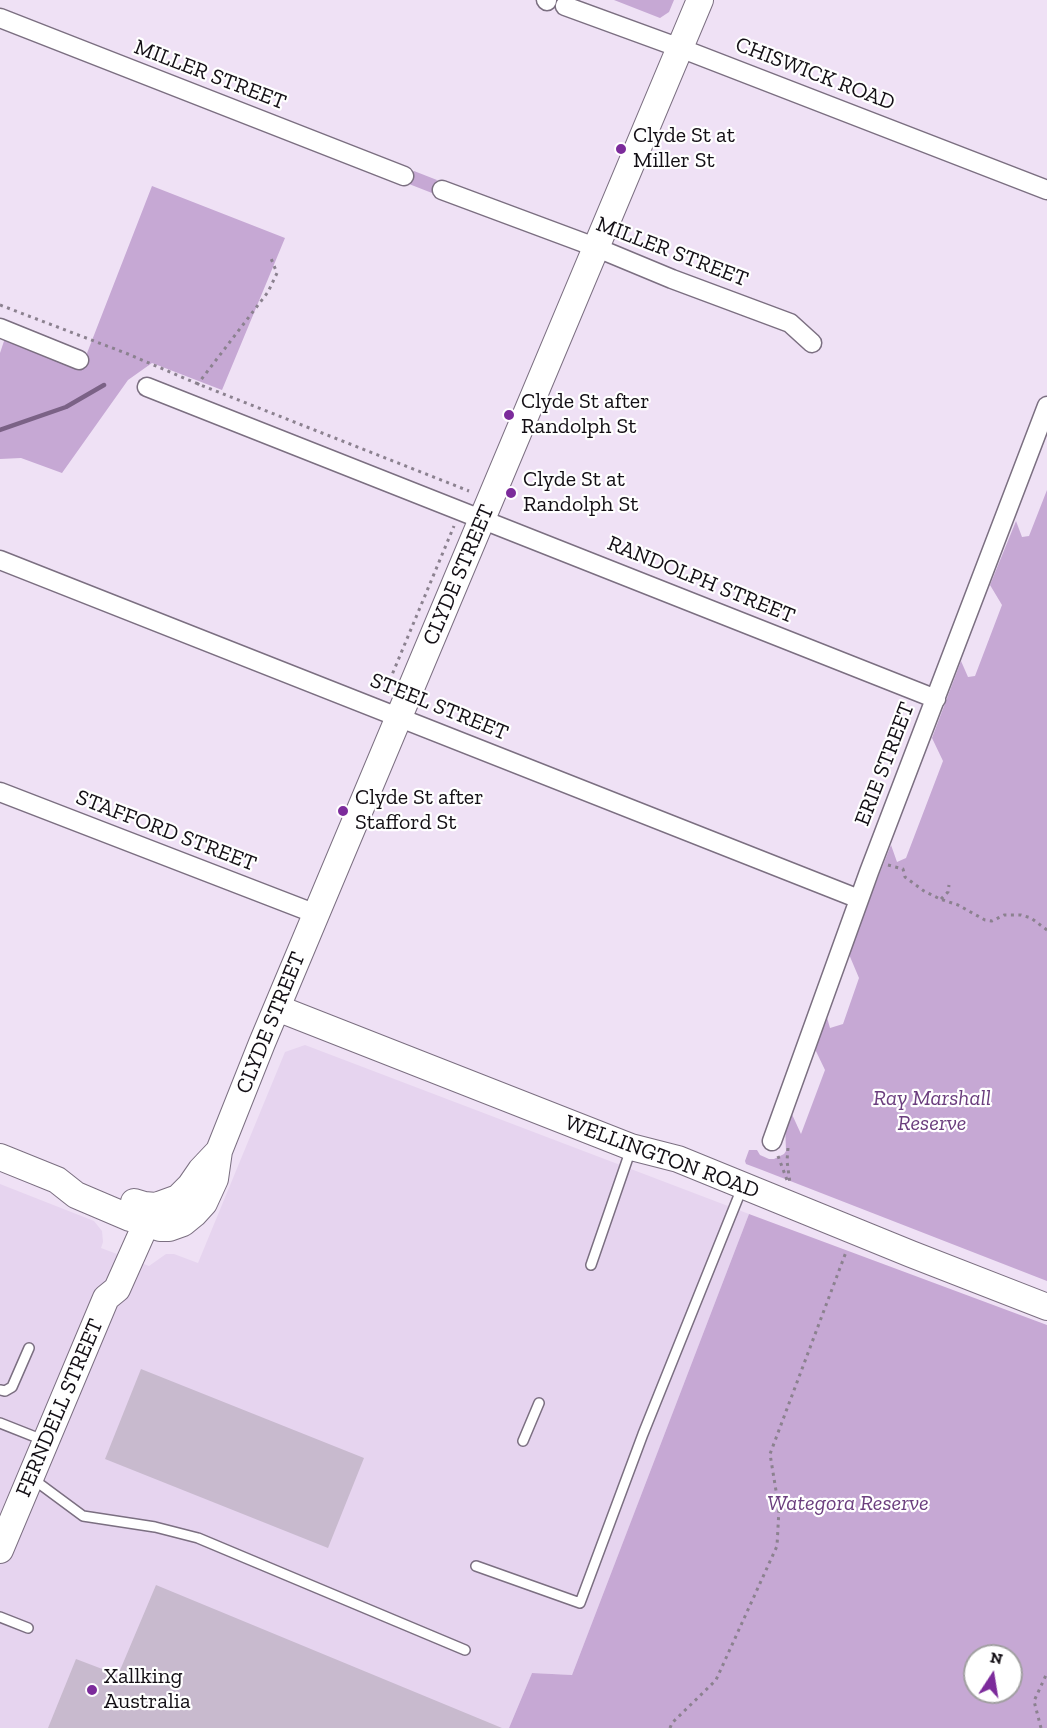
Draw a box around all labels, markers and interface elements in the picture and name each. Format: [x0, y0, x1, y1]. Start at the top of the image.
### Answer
street label: CHISWICK ROAD [731, 31, 899, 117]
street label: MILLER STREET [130, 34, 290, 116]
place label: Clyde St at Miller St [633, 123, 735, 174]
marker: Clyde St at Miller St [614, 142, 628, 156]
street label: MILLER STREET [592, 211, 752, 293]
place label: Clyde St after Randolph St [521, 389, 649, 440]
marker: Clyde St after Randolph St [502, 408, 516, 422]
place label: Clyde St at Randolph St [523, 467, 638, 518]
marker: Clyde St at Randolph St [504, 486, 518, 500]
street label: CLYDE STREET [418, 501, 500, 649]
street label: RANDOLPH STREET [603, 530, 799, 630]
street label: STEEL STREET [366, 667, 512, 747]
street label: ERIE STREET [849, 699, 921, 829]
street label: STAFFORD STREET [72, 784, 260, 878]
place label: Clyde St after Stafford St [355, 785, 483, 836]
marker: Clyde St after Stafford St [336, 804, 350, 818]
street label: CLYDE STREET [231, 948, 311, 1098]
park label: Ray Marshall Reserve [873, 1086, 991, 1138]
street label: WELLINGTON ROAD [561, 1110, 763, 1204]
street label: FERNDELL STREET [11, 1315, 109, 1501]
park label: Wategora Reserve [767, 1491, 929, 1517]
north arrow [963, 1644, 1023, 1704]
text: N [988, 1647, 1004, 1668]
place label: Xallking Australia [104, 1664, 191, 1716]
marker: Xallking Australia [85, 1683, 99, 1697]

